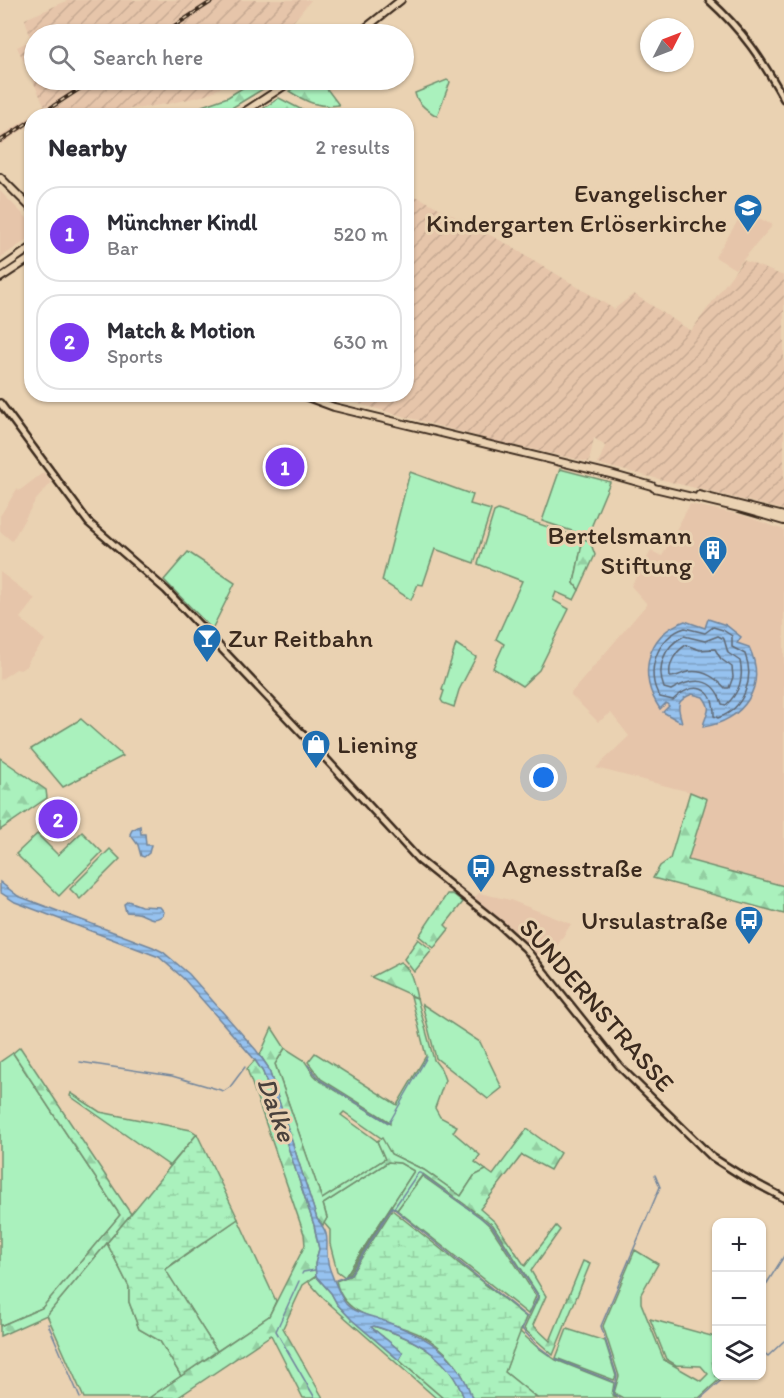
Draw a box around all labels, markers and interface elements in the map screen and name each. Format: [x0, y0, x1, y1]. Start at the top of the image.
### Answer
north arrow [640, 18, 694, 72]
search box [24, 24, 414, 90]
icon: search [45, 41, 78, 74]
text: Search here [93, 44, 203, 71]
text: Nearby [48, 131, 127, 163]
text: 2 results [316, 135, 390, 159]
place label: Evangelischer Kindergarten Erlöserkirche [426, 177, 727, 239]
school or university icon: Evangelischer Kindergarten Erlöserkirche [732, 192, 764, 234]
text: Münchner Kindl [107, 209, 257, 236]
text: 1 [65, 222, 74, 246]
text: 520 m [333, 222, 388, 246]
text: Bar [107, 236, 138, 260]
text: Match & Motion [107, 317, 255, 344]
text: 2 [64, 330, 75, 354]
text: 630 m [333, 330, 388, 354]
text: Sports [107, 344, 163, 368]
pin: 1 [266, 444, 304, 490]
place label: Bertelsmann Stiftung [548, 519, 693, 581]
building icon: Bertelsmann Stiftung [697, 534, 729, 576]
bar icon: Zur Reitbahn [191, 622, 223, 664]
place label: Zur Reitbahn [228, 622, 373, 654]
shop icon: Liening [300, 728, 332, 770]
place label: Liening [337, 728, 418, 760]
your location [529, 763, 558, 792]
pin: 2 [38, 796, 78, 842]
bus stop icon: Agnesstraße [465, 852, 497, 894]
place label: Agnesstraße [502, 852, 643, 884]
place label: Ursulastraße [581, 904, 728, 936]
bus stop icon: Ursulastraße [733, 904, 765, 946]
street label: SUNDERNSTRASSE [513, 912, 681, 1098]
water label: Dalke [250, 1072, 304, 1147]
map controls [712, 1218, 766, 1380]
button: + [712, 1218, 766, 1272]
button: − [712, 1272, 766, 1326]
button: layers [712, 1326, 766, 1380]

